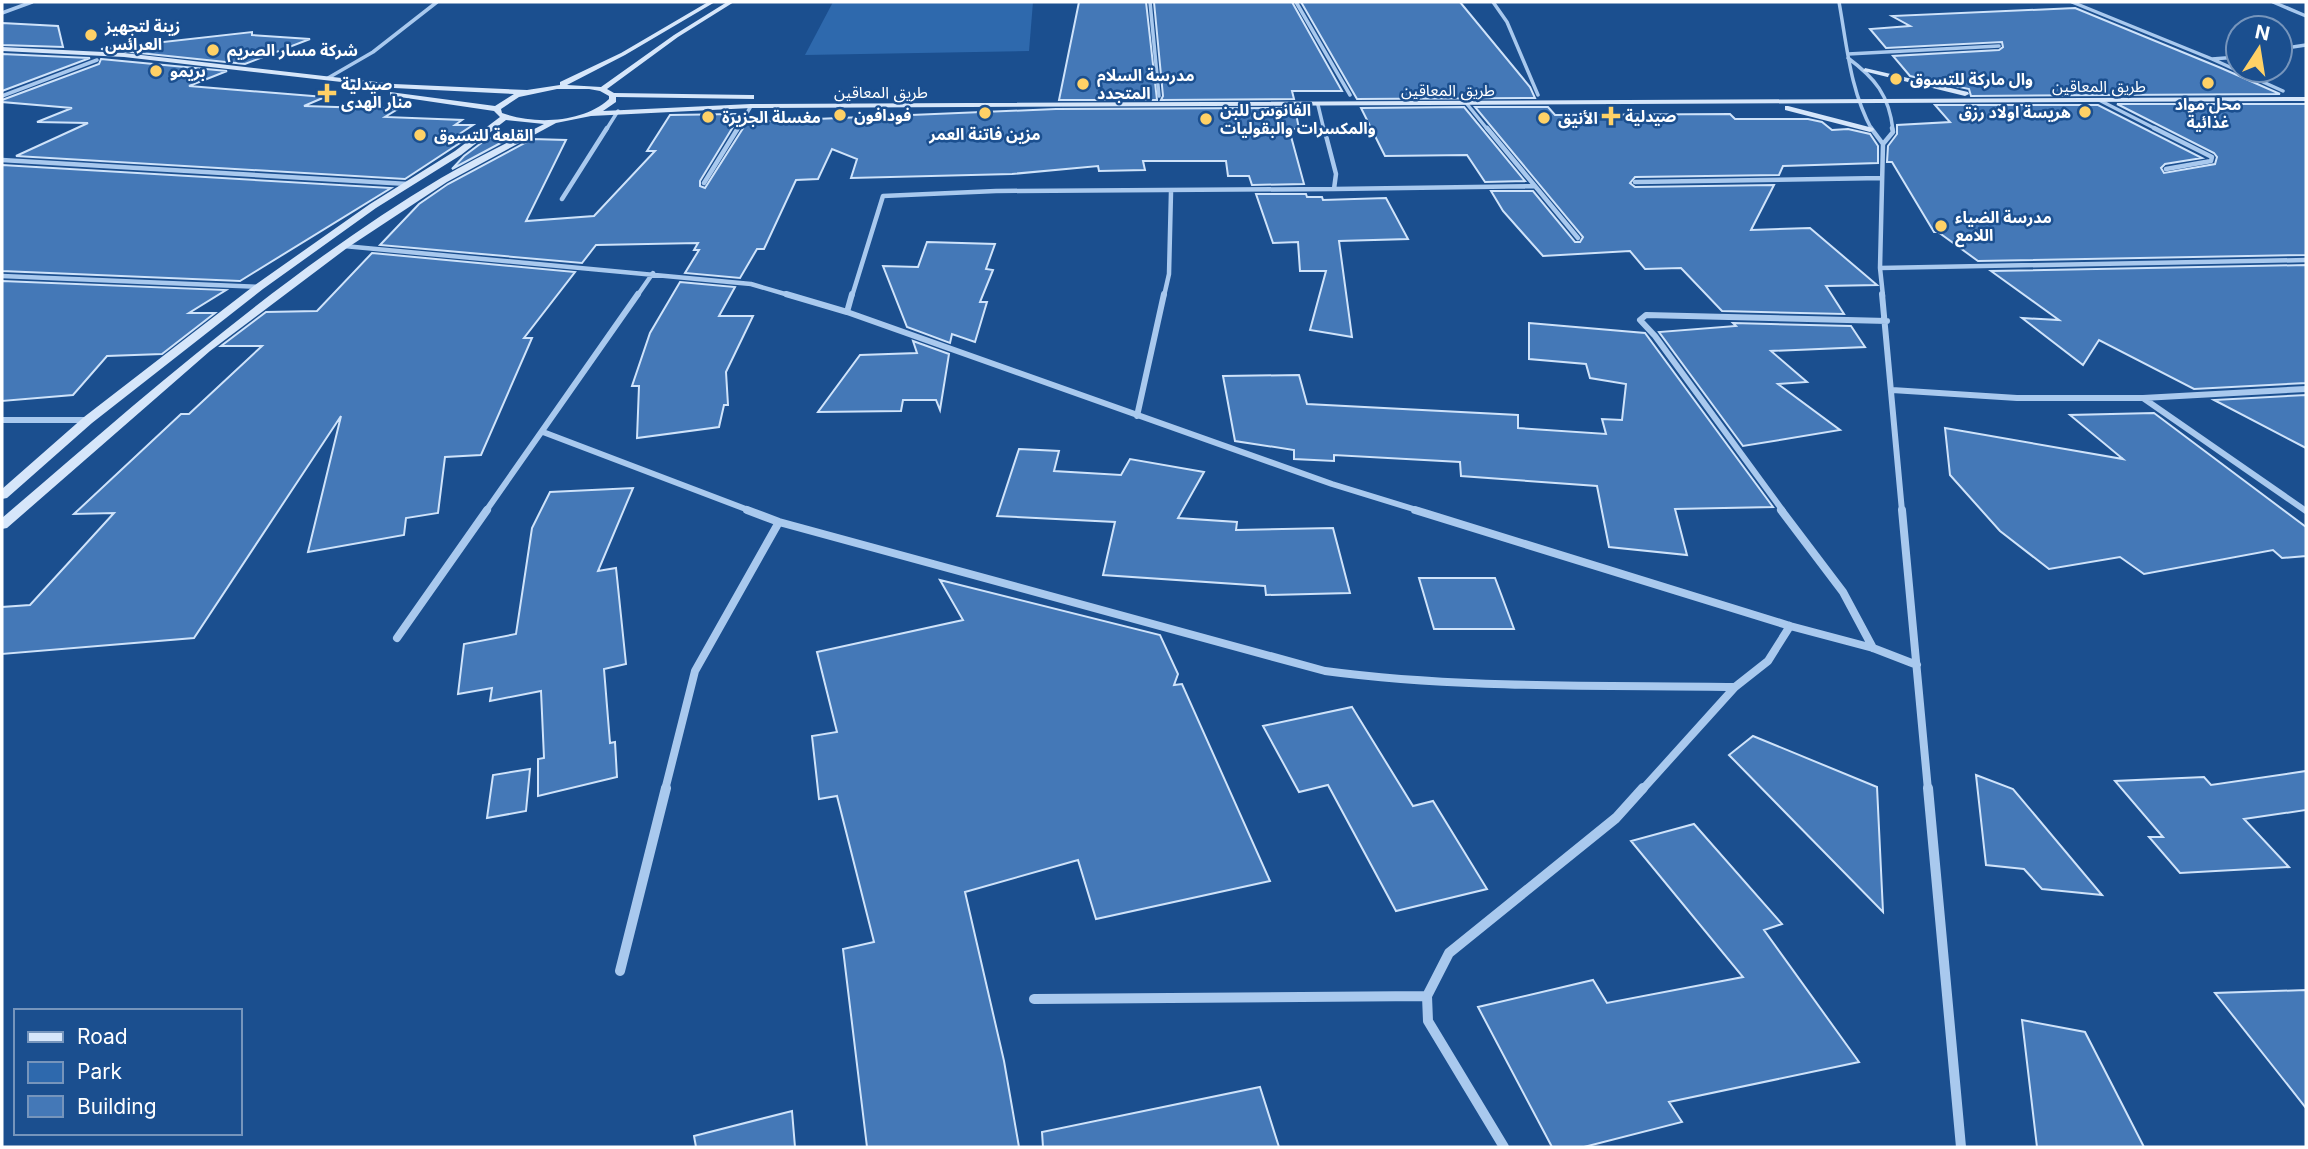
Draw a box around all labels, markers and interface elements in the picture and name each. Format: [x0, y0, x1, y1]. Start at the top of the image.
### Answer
north arrow [2224, 14, 2294, 84]
place label: زينة لتجهيز العرائس [104, 16, 180, 54]
text: N [2253, 20, 2272, 46]
marker: زينة لتجهيز العرائس [83, 27, 99, 43]
place label: شركة مسار الصريم [227, 40, 358, 63]
marker: شركة مسار الصريم [205, 42, 221, 58]
place label: بريمو [170, 61, 206, 81]
marker: بريمو [148, 63, 164, 79]
place label: مدرسة السلام المتجدد [1097, 65, 1195, 103]
place label: وال ماركة للتسوق [1910, 69, 2033, 89]
marker: وال ماركة للتسوق [1888, 71, 1904, 87]
place label: صيدلية منار الهدى [341, 74, 412, 112]
marker: محل مواد غذائية [2200, 75, 2216, 91]
marker: مدرسة السلام المتجدد [1075, 76, 1091, 92]
street label: طريق المعاقين [2052, 76, 2146, 97]
street label: طريق المعاقين [1401, 80, 1495, 101]
street label: طريق المعاقين [834, 82, 928, 103]
marker: صيدلية منار الهدى [319, 85, 335, 101]
place label: محل مواد غذائية [2175, 94, 2241, 132]
place label: الفانوس للبن والمكسرات والبقوليات [1220, 100, 1376, 138]
place label: هريسة اولاد رزق [1959, 102, 2071, 122]
marker: هريسة اولاد رزق [2077, 104, 2093, 120]
place label: فودافون [854, 105, 911, 125]
marker: مزين فاتنة العمر [977, 105, 993, 121]
place label: صيدلية [1625, 106, 1676, 126]
place label: مغسلة الجزيرة [722, 107, 821, 127]
marker: فودافون [832, 107, 848, 123]
place label: الأنيق [1558, 108, 1598, 129]
marker: صيدلية [1603, 108, 1619, 124]
marker: مغسلة الجزيرة [700, 109, 716, 125]
marker: الأنيق [1536, 110, 1552, 126]
marker: الفانوس للبن والمكسرات والبقوليات [1198, 111, 1214, 127]
place label: مزين فاتنة العمر [928, 124, 1041, 144]
place label: القلعة للتسوق [434, 125, 533, 145]
marker: القلعة للتسوق [412, 127, 428, 143]
place label: مدرسة الضياء اللامع [1955, 207, 2052, 248]
marker: مدرسة الضياء اللامع [1933, 218, 1949, 234]
legend [14, 1009, 242, 1135]
text: Road [77, 1024, 128, 1049]
text: Park [77, 1059, 122, 1084]
text: Building [77, 1094, 157, 1119]

